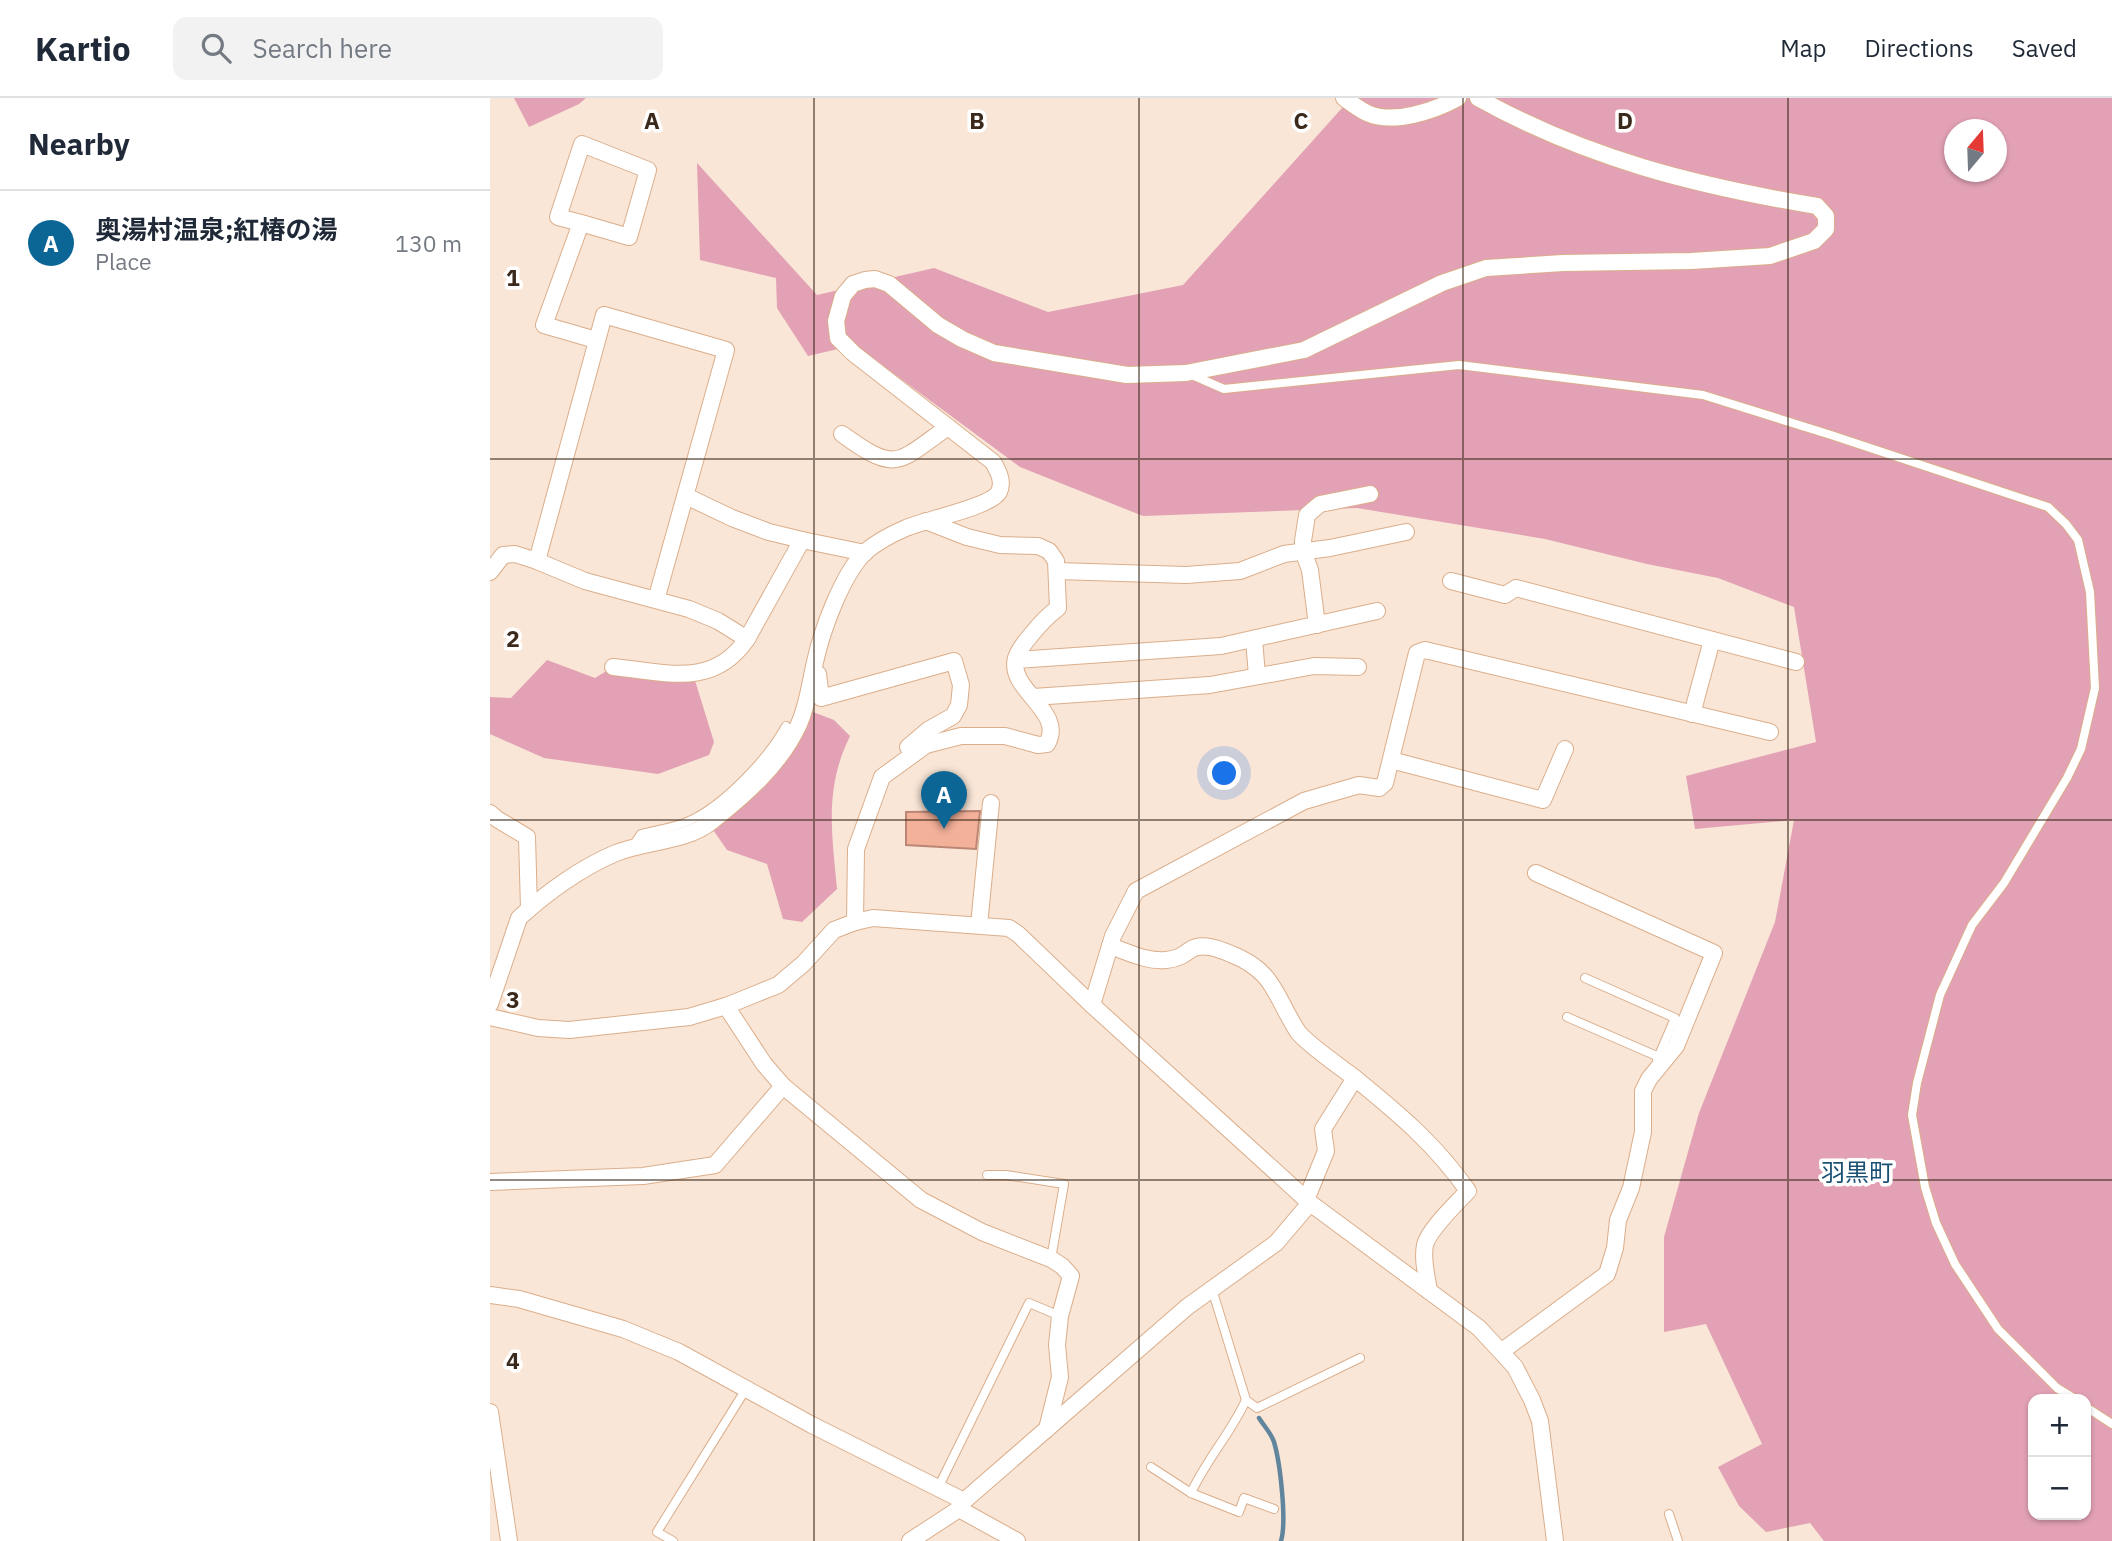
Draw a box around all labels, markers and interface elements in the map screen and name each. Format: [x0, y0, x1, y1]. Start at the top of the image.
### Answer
search box [173, 17, 663, 80]
text: Kartio [35, 27, 131, 70]
icon: search [197, 29, 235, 67]
text: Search here [253, 31, 392, 65]
text: Map [1780, 32, 1826, 64]
text: Directions [1864, 32, 1974, 64]
text: Saved [2012, 32, 2077, 64]
text: A [644, 105, 660, 135]
text: B [969, 105, 985, 135]
text: C [1294, 105, 1309, 135]
text: D [1617, 105, 1633, 135]
north arrow [1944, 119, 2007, 182]
text: Nearby [28, 124, 130, 163]
text: 奥湯村温泉;紅椿の湯 [95, 212, 338, 246]
text: A [43, 228, 59, 258]
text: 130 m [395, 228, 462, 258]
text: Place [95, 246, 152, 276]
text: 1 [506, 262, 520, 292]
text: 2 [506, 623, 520, 653]
your location [1207, 756, 1241, 790]
pin: A [921, 771, 967, 829]
text: 3 [506, 984, 520, 1014]
district label: 羽黒町 [1821, 1156, 1893, 1188]
text: 4 [506, 1345, 520, 1375]
map controls [2028, 1394, 2091, 1520]
button: + [2028, 1394, 2091, 1457]
button: − [2028, 1457, 2091, 1520]

